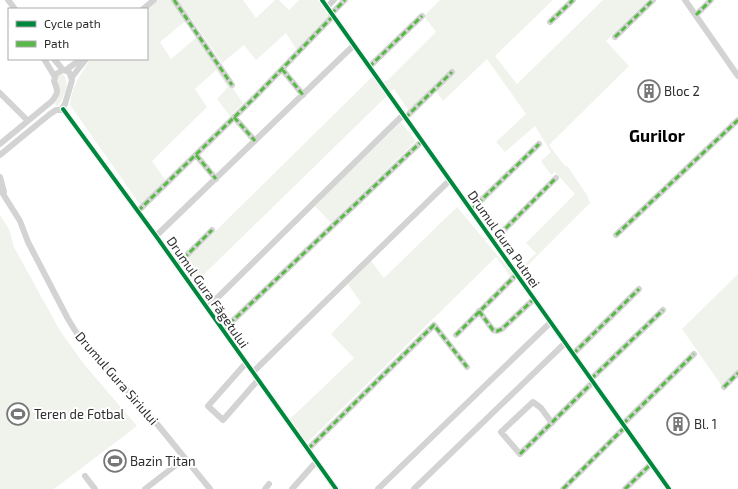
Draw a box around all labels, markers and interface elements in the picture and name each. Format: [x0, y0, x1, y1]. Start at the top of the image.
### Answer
legend [8, 8, 148, 60]
text: Cycle path [44, 16, 101, 30]
text: Path [44, 36, 69, 50]
building icon: Bloc 2 [636, 78, 662, 104]
place label: Bloc 2 [664, 83, 700, 99]
district label: Gurilor [629, 125, 686, 145]
street label: Drumul Gura Putnei [464, 187, 544, 291]
street label: Drumul Gura Făgetului [164, 233, 252, 351]
street label: Drumul Gura Siriului [72, 328, 162, 428]
sports icon: Teren de Fotbal [5, 401, 31, 427]
place label: Teren de Fotbal [34, 406, 125, 422]
building icon: Bl. 1 [665, 411, 691, 437]
place label: Bl. 1 [694, 416, 717, 432]
sports icon: Bazin Titan [102, 448, 128, 474]
place label: Bazin Titan [130, 453, 196, 469]

